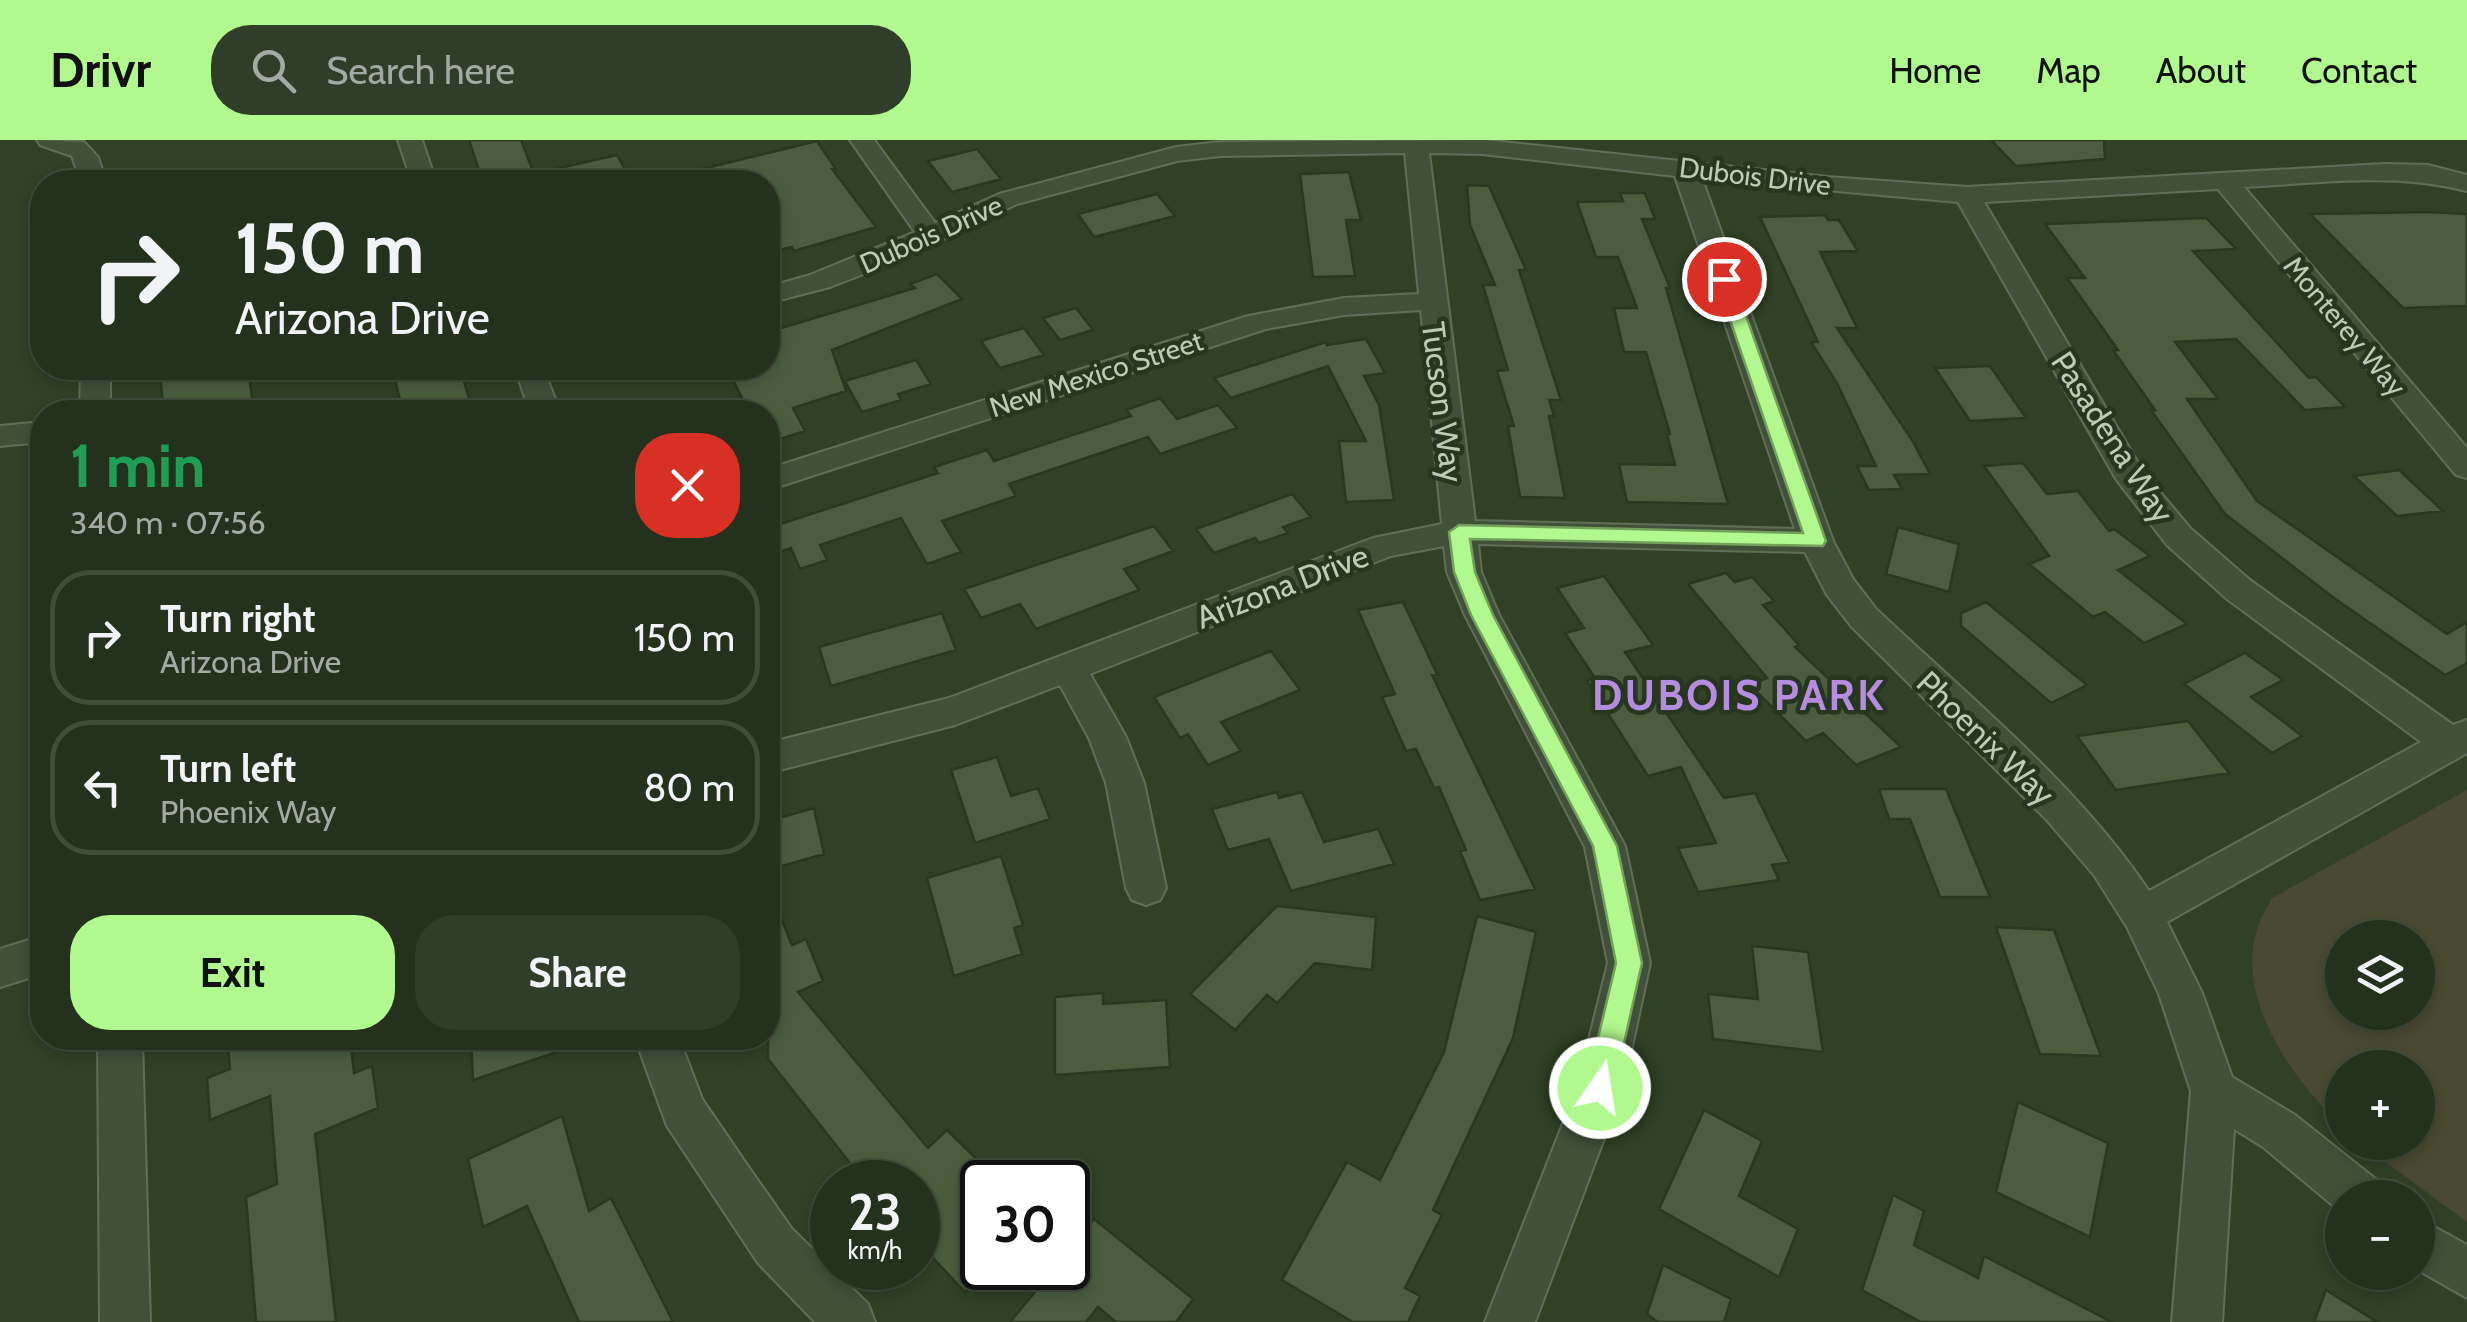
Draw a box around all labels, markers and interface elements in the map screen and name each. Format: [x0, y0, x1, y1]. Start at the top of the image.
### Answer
search box [211, 25, 911, 115]
text: Drivr [50, 41, 151, 99]
icon: search [246, 43, 301, 98]
text: Search here [326, 47, 515, 94]
text: Home [1889, 49, 1981, 92]
text: Map [2036, 49, 2101, 92]
text: About [2156, 49, 2246, 92]
text: Contact [2301, 49, 2417, 92]
street label: Dubois Drive [1677, 150, 1833, 202]
street label: Dubois Drive [854, 187, 1008, 281]
text: 150 m [235, 205, 424, 291]
icon: right [70, 210, 200, 340]
pin [1682, 237, 1767, 322]
street label: Monterey Way [2277, 249, 2413, 403]
icon: arrive [1697, 252, 1752, 307]
text: Arizona Drive [235, 291, 490, 345]
street label: Tucson Way [1414, 320, 1472, 484]
street label: New Mexico Street [985, 323, 1207, 425]
street label: Pasadena Way [2043, 344, 2183, 530]
text: 1 min [70, 429, 205, 502]
button: close [635, 433, 740, 538]
text: 340 m · 07:56 [70, 503, 266, 542]
street label: Arizona Drive [1190, 535, 1374, 637]
text: Turn right [160, 595, 316, 642]
icon: right [75, 610, 130, 665]
text: 150 m [634, 614, 735, 661]
text: Arizona Drive [160, 642, 341, 681]
street label: Phoenix Way [1909, 663, 2063, 813]
district label: DUBOIS PARK [1592, 669, 1886, 721]
text: Turn left [160, 745, 296, 792]
icon: left [75, 760, 130, 815]
text: 80 m [644, 764, 735, 811]
text: Phoenix Way [160, 792, 336, 831]
button: Exit [70, 915, 395, 1030]
button: Share [415, 915, 740, 1030]
map controls [2325, 920, 2435, 1290]
button: layers [2325, 920, 2435, 1030]
position arrow [1548, 1036, 1652, 1140]
button: + [2325, 1050, 2435, 1160]
speed limit sign: 30 [960, 1160, 1090, 1290]
button: − [2325, 1180, 2435, 1290]
text: 23 [848, 1182, 902, 1243]
text: km/h [848, 1235, 902, 1265]

